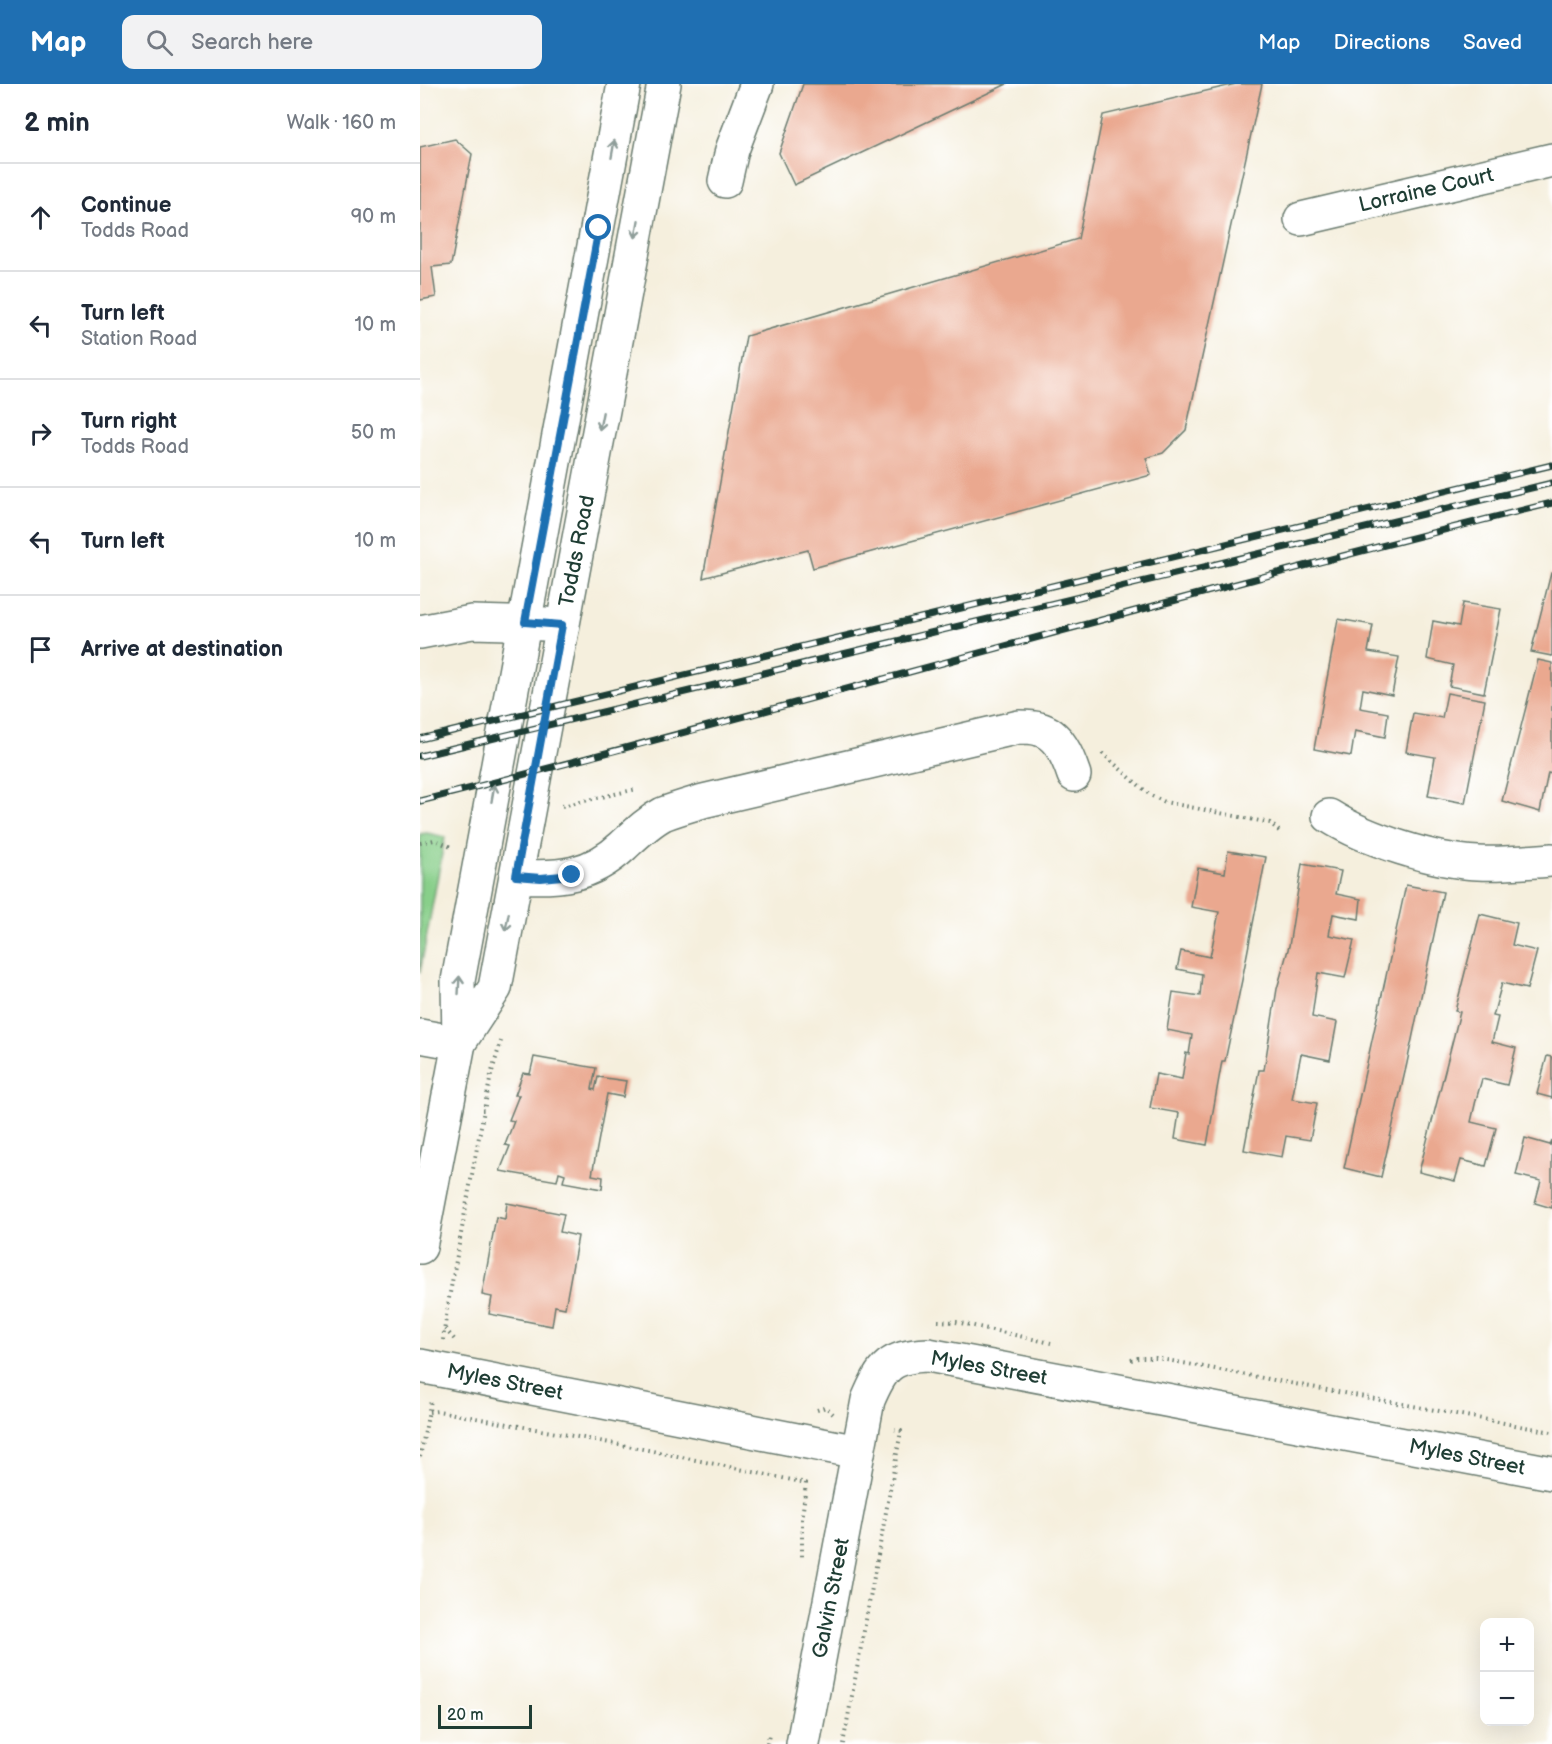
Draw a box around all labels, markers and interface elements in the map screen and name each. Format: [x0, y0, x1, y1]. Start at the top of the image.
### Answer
search box [122, 15, 542, 69]
text: Map [30, 26, 86, 59]
icon: search [143, 26, 176, 59]
text: Search here [191, 29, 313, 56]
text: Map [1258, 30, 1301, 55]
text: Directions [1334, 30, 1430, 55]
text: Saved [1463, 30, 1522, 55]
text: 2 min [24, 108, 90, 139]
text: Walk · 160 m [287, 111, 396, 135]
one-way arrow [608, 140, 619, 160]
street label: Lorraine Court [1356, 162, 1496, 218]
text: Continue [81, 192, 171, 219]
icon: ahead [24, 201, 57, 234]
text: 90 m [351, 205, 396, 229]
route start [585, 214, 611, 240]
text: Todds Road [81, 219, 189, 243]
one-way arrow [631, 219, 642, 239]
text: Turn left [81, 300, 165, 327]
icon: left [24, 309, 57, 342]
text: 10 m [355, 313, 396, 337]
text: Station Road [81, 327, 197, 351]
text: Turn right [81, 408, 177, 435]
one-way arrow [595, 411, 606, 430]
icon: right [24, 417, 57, 450]
text: 50 m [351, 421, 396, 445]
text: Todds Road [81, 435, 189, 459]
street label: Todds Road [554, 493, 600, 609]
icon: left [24, 525, 57, 558]
text: Turn left [81, 528, 165, 555]
text: 10 m [355, 529, 396, 553]
icon: arrive [24, 633, 57, 666]
text: Arrive at destination [81, 636, 283, 663]
one-way arrow [488, 784, 499, 803]
route end [558, 861, 584, 887]
one-way arrow [501, 912, 512, 932]
one-way arrow [453, 975, 464, 995]
street label: Myles Street [929, 1345, 1050, 1391]
street label: Myles Street [445, 1358, 566, 1406]
street label: Myles Street [1407, 1433, 1528, 1481]
street label: Galvin Street [807, 1535, 855, 1660]
map controls [1480, 1618, 1534, 1726]
button: + [1480, 1618, 1534, 1672]
button: − [1480, 1672, 1534, 1726]
scale bar [438, 1702, 532, 1730]
text: 20 m [447, 1706, 483, 1725]

